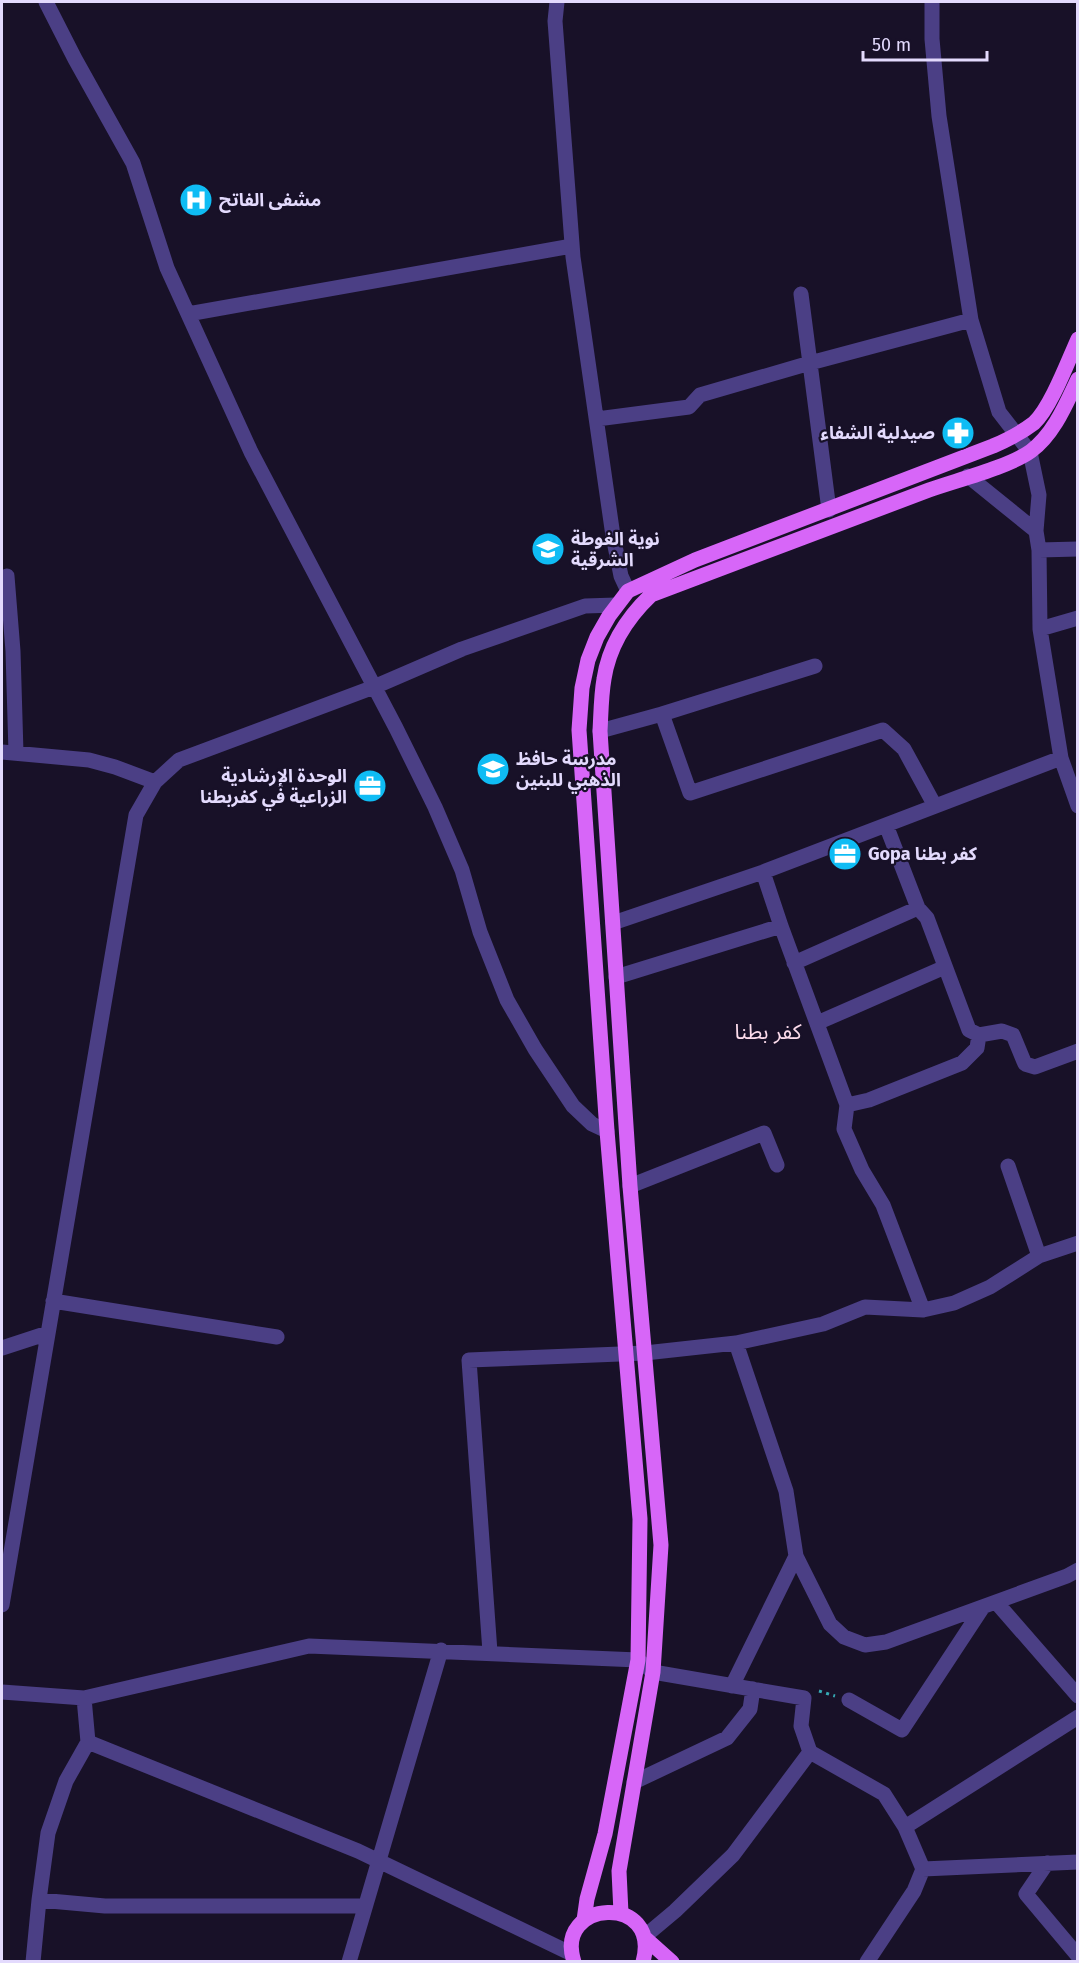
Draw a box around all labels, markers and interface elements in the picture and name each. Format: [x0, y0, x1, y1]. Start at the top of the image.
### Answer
scale bar [863, 24, 988, 62]
text: 50 m [872, 34, 911, 56]
hospital icon: مشفى الفاتح [178, 182, 214, 218]
place label: مشفى الفاتح [219, 189, 321, 213]
pharmacy icon: صيدلية الشفاء [940, 415, 976, 451]
place label: صيدلية الشفاء [821, 422, 935, 444]
place label: نوية الغوطة الشرقية [571, 528, 660, 571]
school or university icon: نوية الغوطة الشرقية [530, 531, 566, 567]
place label: مدرسة حافظ الذهبي للبنين [516, 748, 621, 794]
school or university icon: مدرسة حافظ الذهبي للبنين [475, 751, 511, 787]
place label: الوحدة الإرشادية الزراعية في كفربطنا [200, 765, 347, 811]
office icon: الوحدة الإرشادية الزراعية في كفربطنا [352, 768, 388, 804]
office icon: Gopa كفر بطنا [827, 836, 863, 872]
place label: Gopa كفر بطنا [868, 843, 978, 865]
district label: كفر بطنا [735, 1019, 802, 1045]

